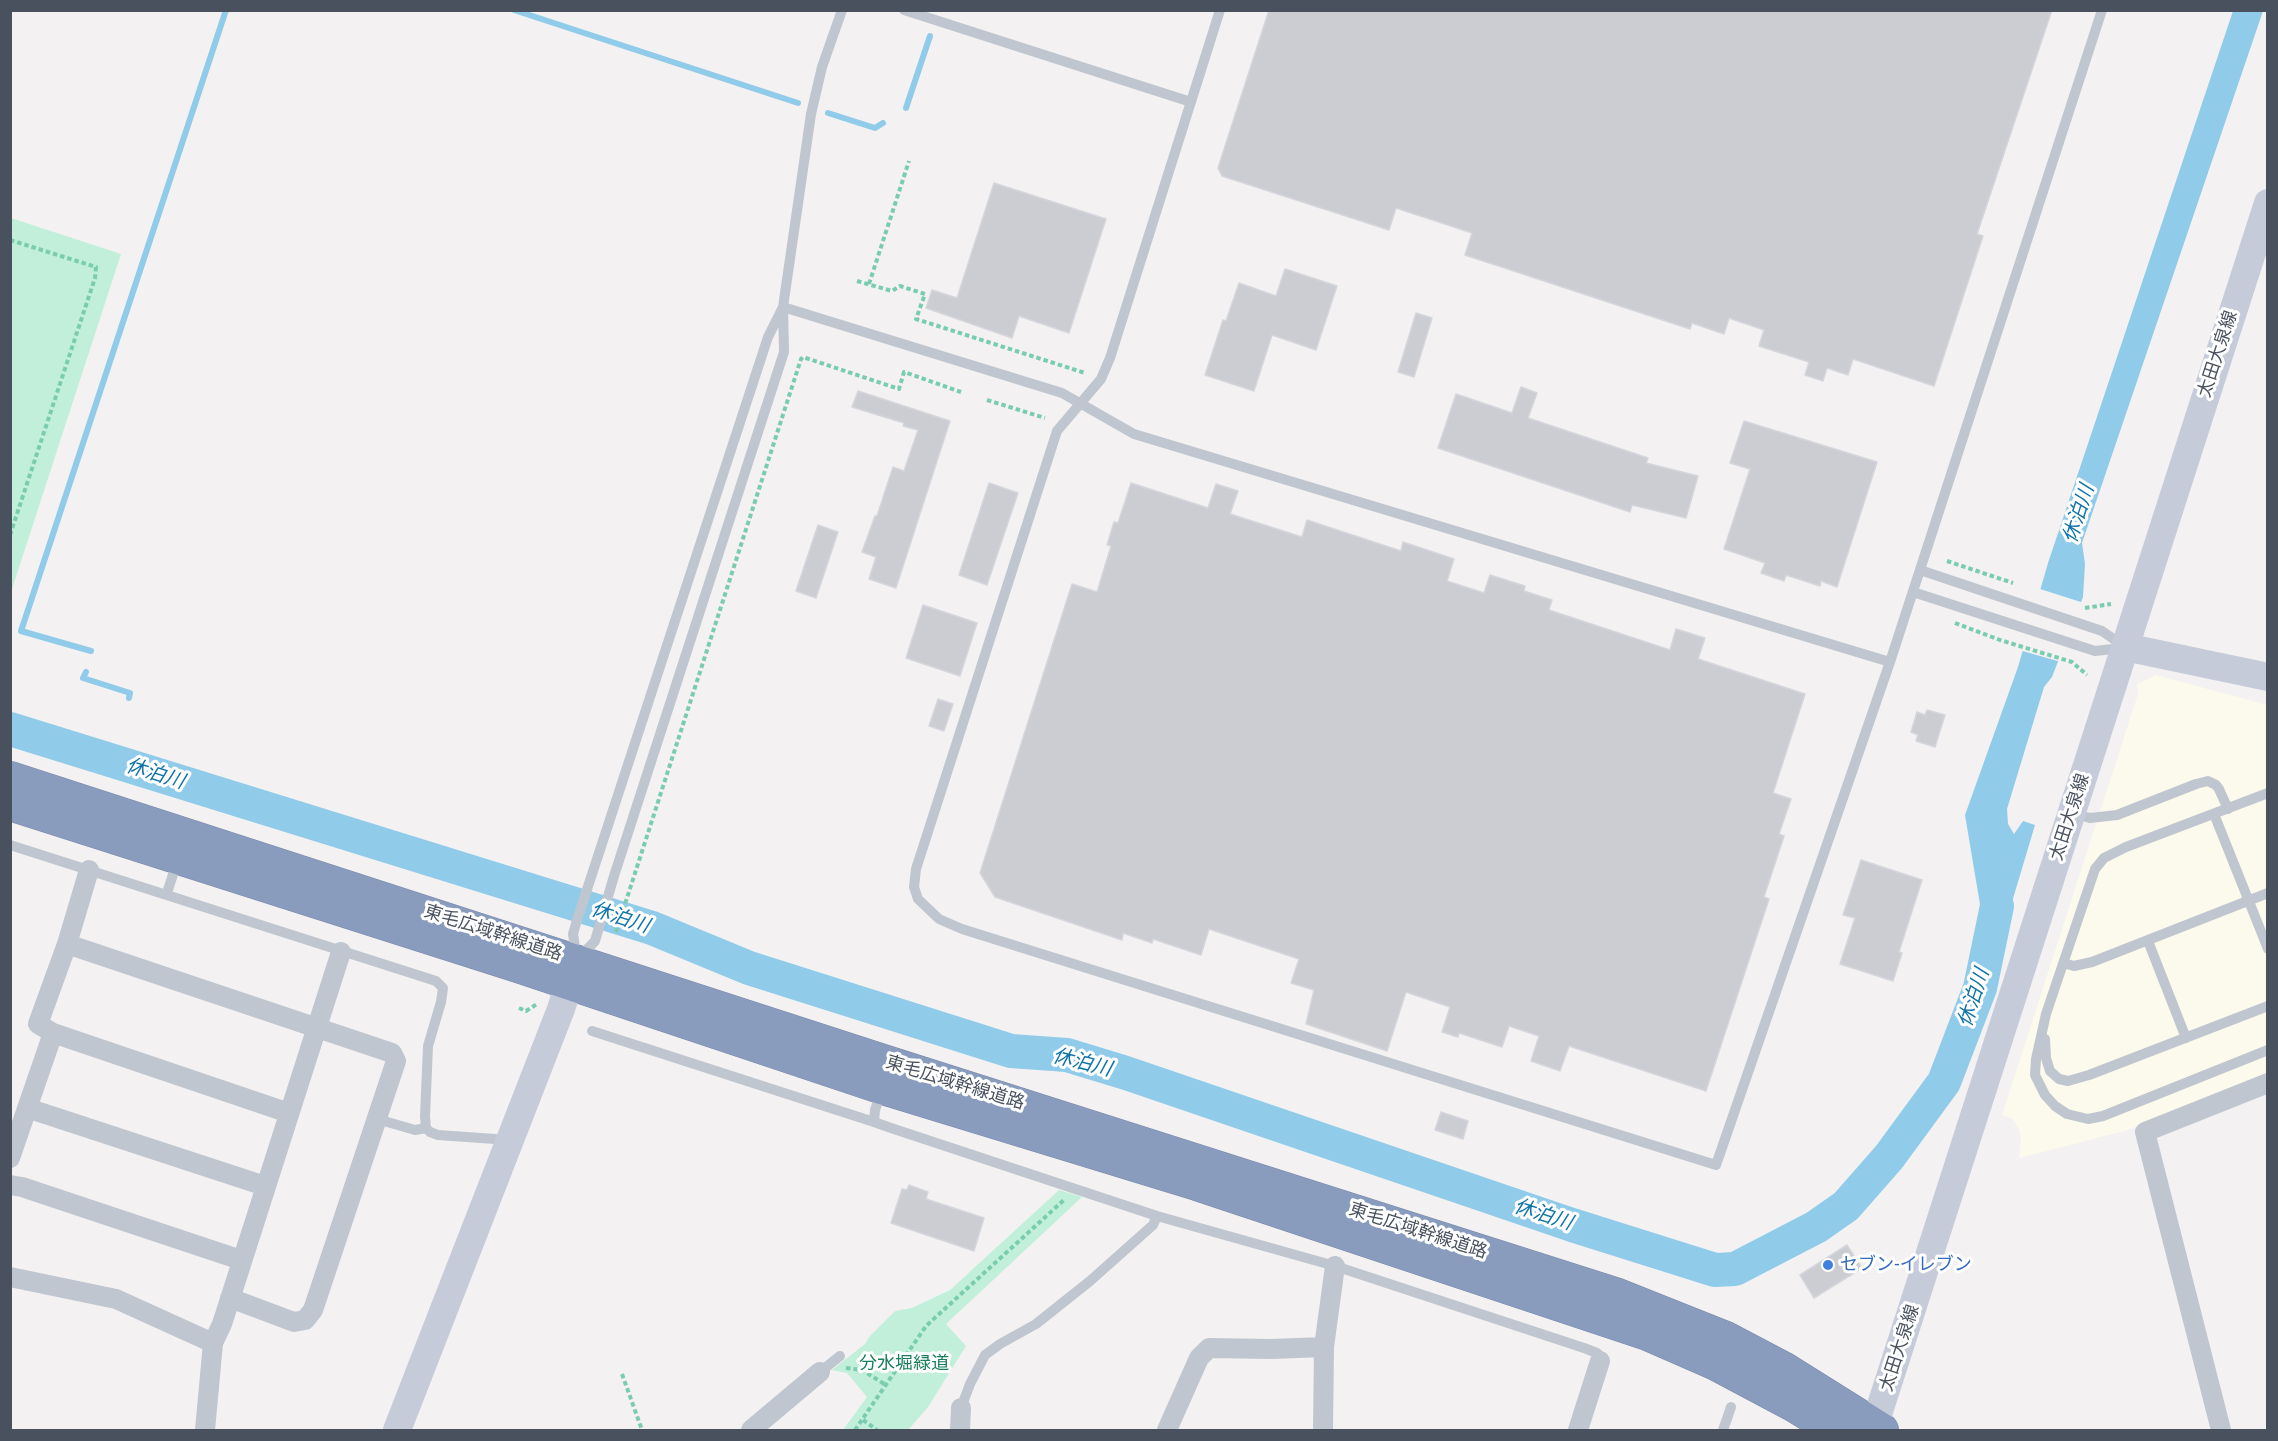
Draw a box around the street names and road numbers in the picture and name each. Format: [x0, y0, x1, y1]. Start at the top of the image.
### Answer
street label: 太田大泉線 [2194, 308, 2242, 400]
street label: 太田大泉線 [2046, 771, 2094, 863]
street label: 東毛広域幹線道路 [421, 900, 565, 966]
street label: 東毛広域幹線道路 [883, 1052, 1027, 1114]
street label: 東毛広域幹線道路 [1346, 1198, 1490, 1264]
street label: 太田大泉線 [1876, 1302, 1924, 1394]

